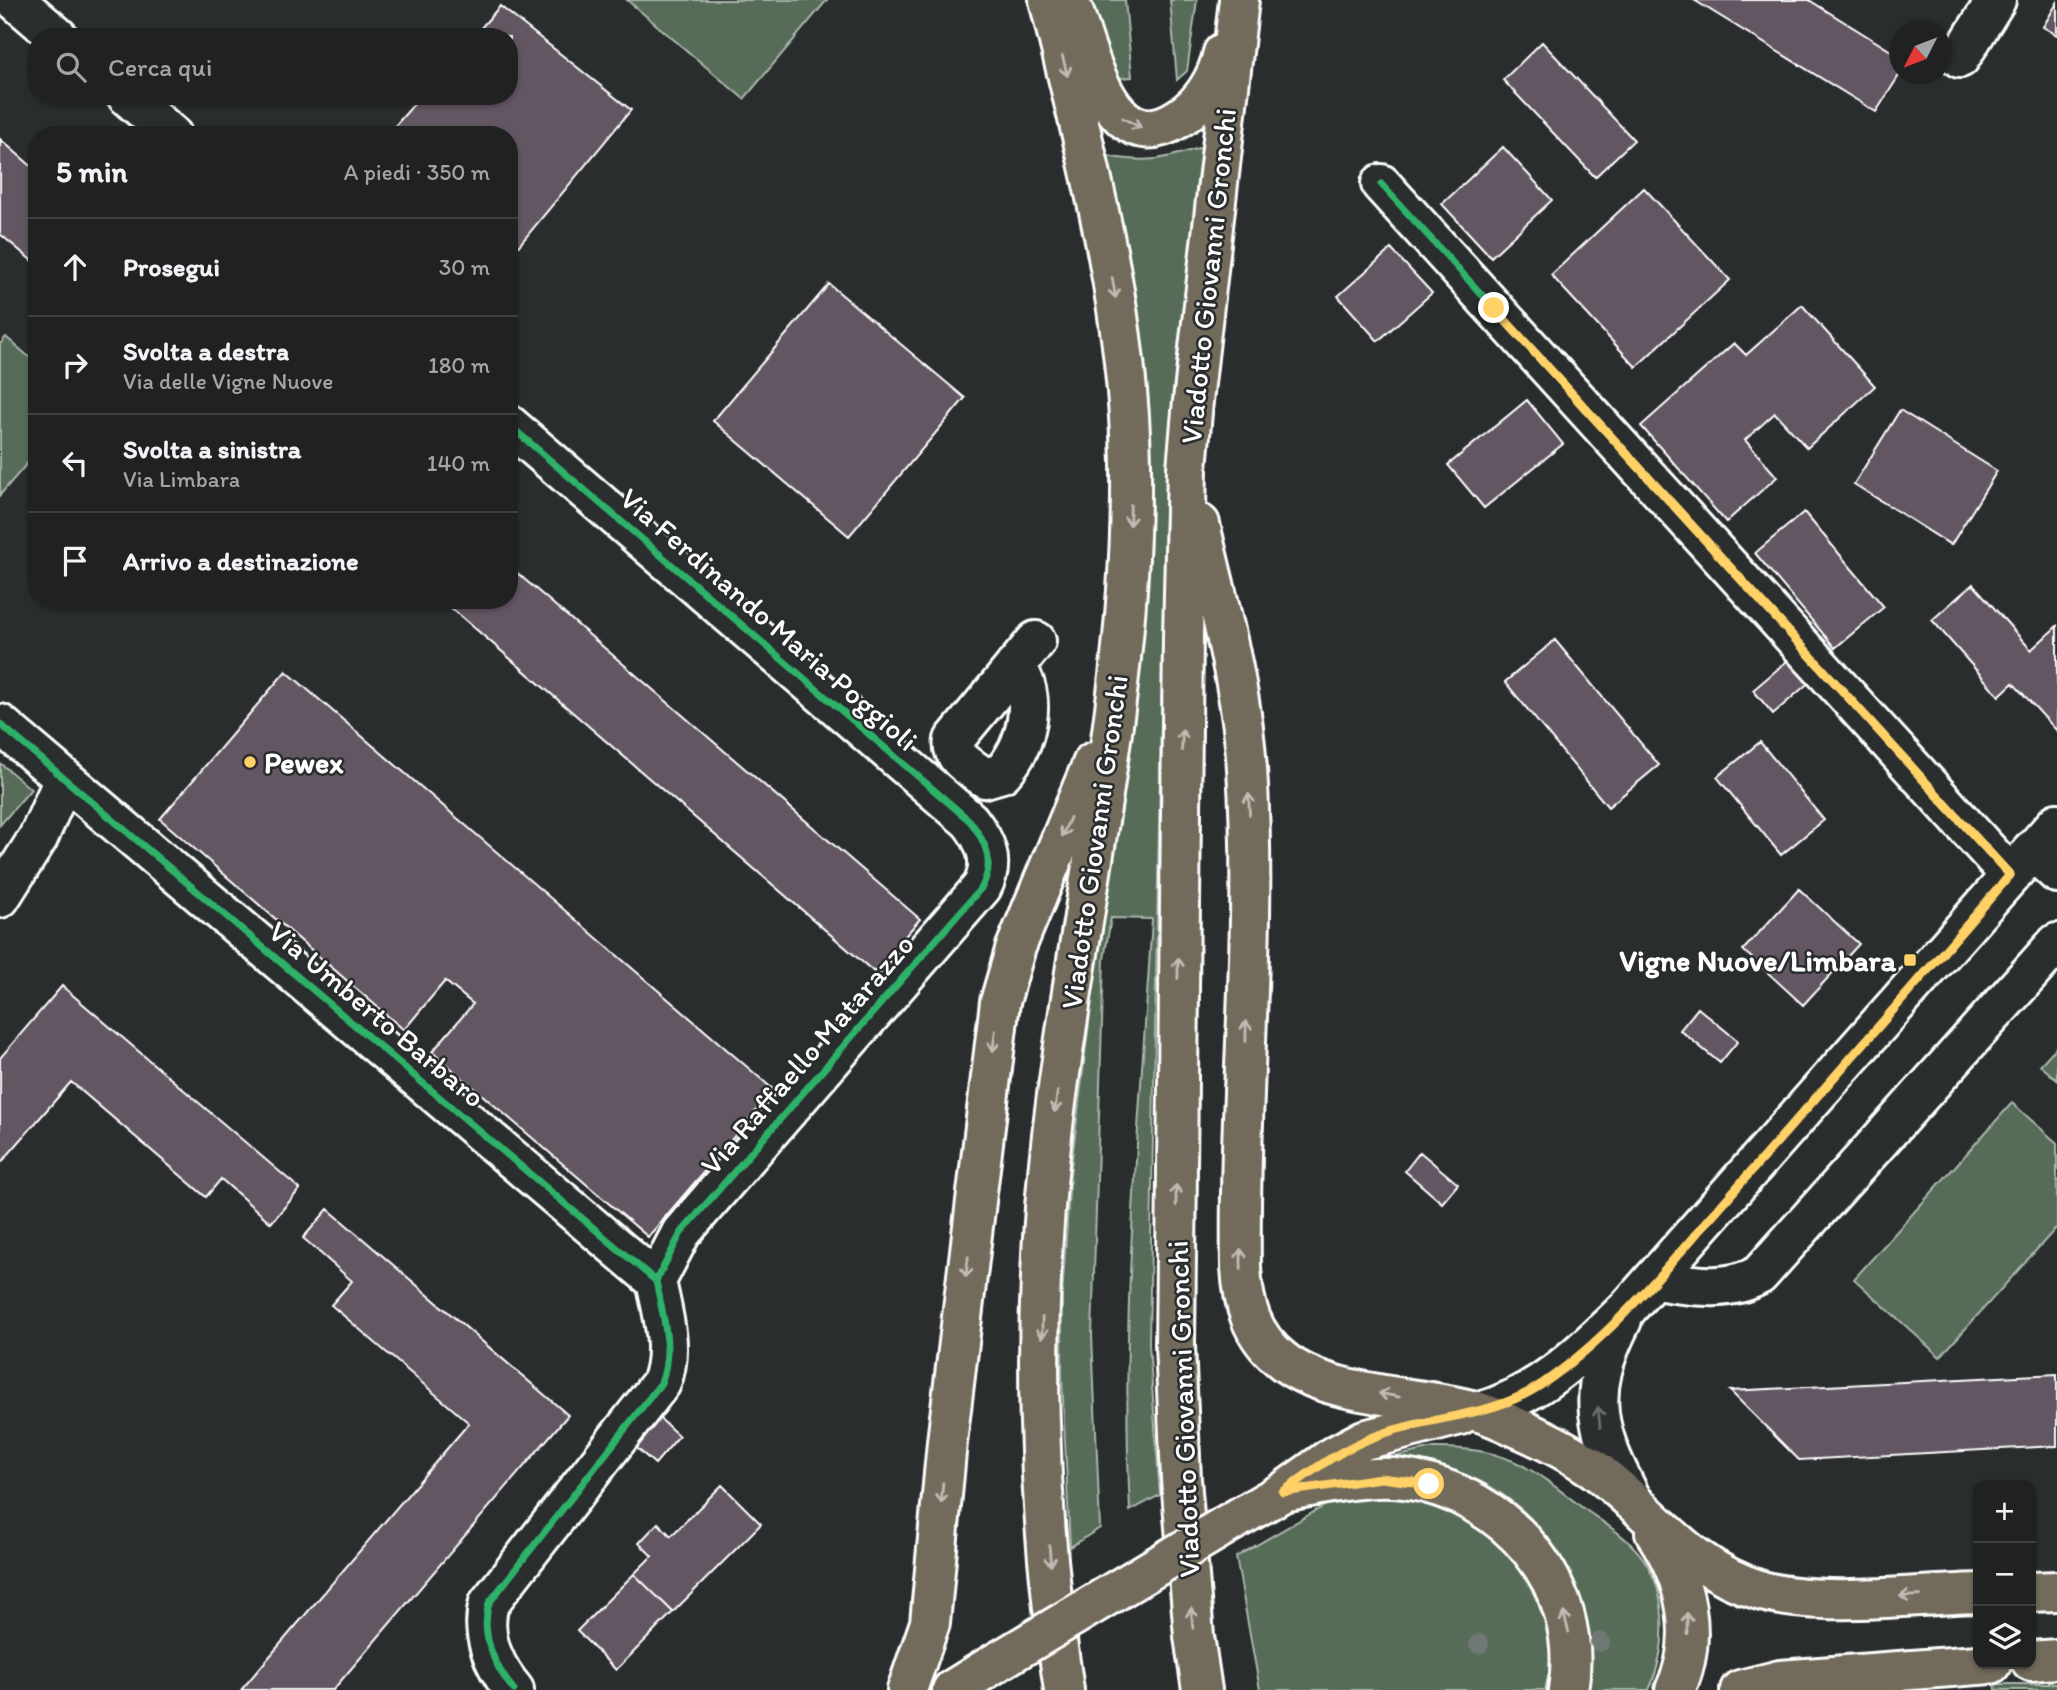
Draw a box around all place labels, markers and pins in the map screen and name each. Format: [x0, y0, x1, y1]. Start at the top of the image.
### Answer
place label: Pewex [264, 744, 344, 781]
marker: Pewex [242, 754, 258, 770]
place label: Vigne Nuove/Limbara [1619, 942, 1896, 979]
marker: Vigne Nuove/Limbara [1902, 952, 1918, 968]

